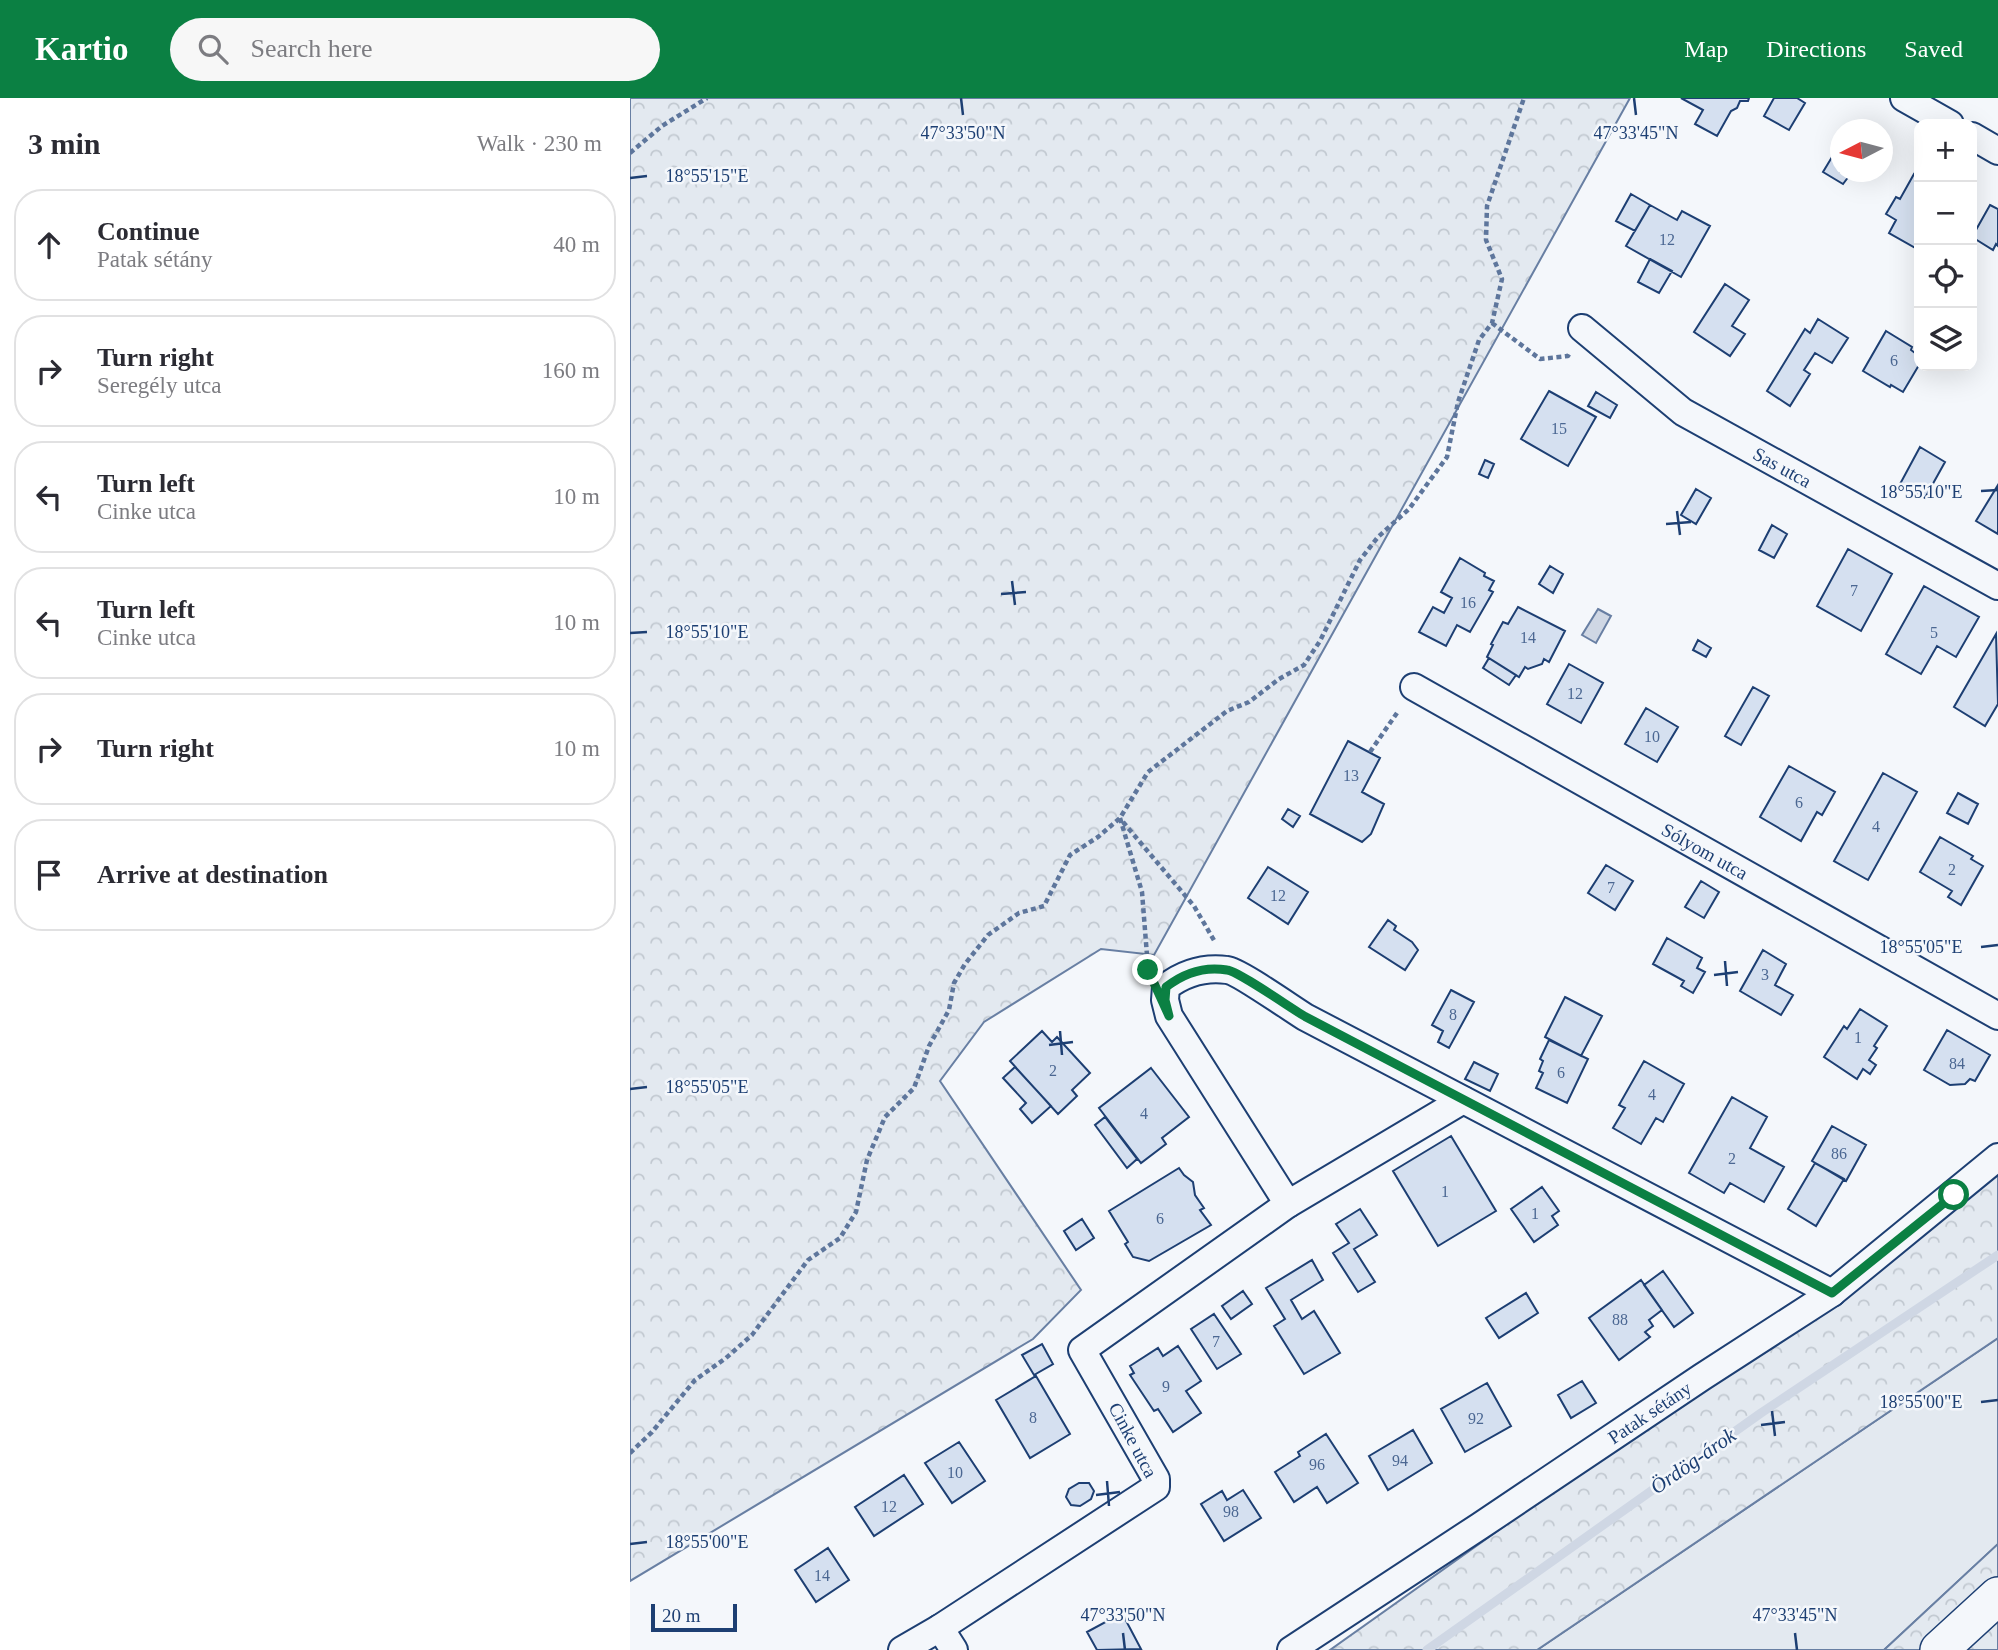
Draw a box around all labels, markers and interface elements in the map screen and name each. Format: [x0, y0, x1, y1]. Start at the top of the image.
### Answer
search box [170, 18, 660, 81]
icon: search [194, 30, 232, 68]
text: Kartio [35, 31, 128, 67]
text: Search here [250, 34, 372, 63]
text: Map [1684, 36, 1728, 62]
text: Directions [1766, 36, 1866, 62]
text: Saved [1904, 36, 1963, 62]
north arrow [1830, 119, 1893, 182]
map controls [1914, 119, 1977, 371]
button: + [1914, 119, 1977, 182]
text: 47°33'50"N [921, 123, 1005, 143]
text: 47°33'45"N [1594, 123, 1678, 143]
text: 3 min [28, 127, 101, 160]
text: Walk · 230 m [477, 131, 602, 156]
text: 18°55'15"E [666, 166, 748, 186]
button: − [1914, 182, 1977, 245]
text: Continue [97, 217, 200, 246]
icon: ahead [30, 226, 68, 264]
house number: 12 [1659, 231, 1675, 248]
text: 40 m [553, 232, 600, 257]
button: locate [1914, 245, 1977, 308]
text: Patak sétány [97, 247, 213, 272]
button: layers [1914, 308, 1977, 371]
text: Turn right [97, 343, 214, 372]
icon: right [30, 352, 68, 390]
house number: 6 [1890, 352, 1898, 369]
text: 160 m [542, 358, 600, 383]
text: Seregély utca [97, 373, 222, 398]
house number: 15 [1551, 420, 1567, 437]
street label: Sas utca [1750, 443, 1816, 492]
text: Turn left [97, 469, 195, 498]
icon: left [30, 478, 68, 516]
text: 18°55'10"E [1880, 482, 1962, 502]
text: 10 m [553, 484, 600, 509]
text: Cinke utca [97, 499, 196, 524]
house number: 7 [1850, 582, 1858, 599]
house number: 16 [1460, 594, 1476, 611]
text: Turn left [97, 595, 195, 624]
icon: left [30, 604, 68, 642]
text: 10 m [553, 610, 600, 635]
text: 18°55'10"E [666, 622, 748, 642]
house number: 5 [1930, 624, 1938, 641]
text: Cinke utca [97, 625, 196, 650]
house number: 14 [1520, 629, 1536, 646]
house number: 12 [1567, 685, 1583, 702]
house number: 10 [1644, 728, 1660, 745]
icon: right [30, 730, 68, 768]
text: Turn right [97, 734, 214, 763]
text: 10 m [553, 736, 600, 761]
house number: 13 [1343, 767, 1359, 784]
house number: 6 [1795, 794, 1803, 811]
street label: Sólyom utca [1658, 818, 1752, 884]
house number: 4 [1872, 818, 1880, 835]
icon: arrive [30, 856, 68, 894]
text: Arrive at destination [97, 860, 328, 889]
house number: 2 [1948, 861, 1956, 878]
house number: 7 [1607, 879, 1615, 896]
house number: 12 [1270, 887, 1286, 904]
text: 18°55'05"E [1880, 937, 1962, 957]
route end [1132, 954, 1163, 985]
house number: 3 [1761, 966, 1769, 983]
house number: 8 [1449, 1006, 1457, 1023]
house number: 1 [1854, 1029, 1862, 1046]
house number: 84 [1949, 1055, 1965, 1072]
house number: 2 [1049, 1062, 1057, 1079]
house number: 6 [1557, 1064, 1565, 1081]
text: 18°55'05"E [666, 1077, 748, 1097]
house number: 4 [1648, 1086, 1656, 1103]
house number: 4 [1140, 1105, 1148, 1122]
house number: 86 [1831, 1145, 1847, 1162]
house number: 2 [1728, 1150, 1736, 1167]
route start [1938, 1179, 1969, 1210]
house number: 1 [1441, 1183, 1449, 1200]
house number: 1 [1531, 1205, 1539, 1222]
house number: 6 [1156, 1210, 1164, 1227]
house number: 88 [1612, 1311, 1628, 1328]
house number: 7 [1212, 1333, 1220, 1350]
street label: Patak sétány [1604, 1377, 1695, 1448]
house number: 9 [1162, 1378, 1170, 1395]
text: 18°55'00"E [1880, 1392, 1962, 1412]
street label: Cinke utca [1105, 1399, 1162, 1482]
house number: 8 [1029, 1409, 1037, 1426]
house number: 92 [1468, 1410, 1484, 1427]
water label: Ördög-árok [1646, 1422, 1741, 1499]
house number: 94 [1392, 1452, 1408, 1469]
house number: 96 [1309, 1456, 1325, 1473]
house number: 10 [947, 1464, 963, 1481]
house number: 12 [881, 1498, 897, 1515]
house number: 98 [1223, 1503, 1239, 1520]
text: 18°55'00"E [666, 1532, 748, 1552]
house number: 14 [814, 1567, 830, 1584]
scale bar [651, 1601, 737, 1633]
text: 20 m [662, 1605, 701, 1626]
text: 47°33'50"N [1081, 1605, 1165, 1625]
text: 47°33'45"N [1753, 1605, 1837, 1625]

